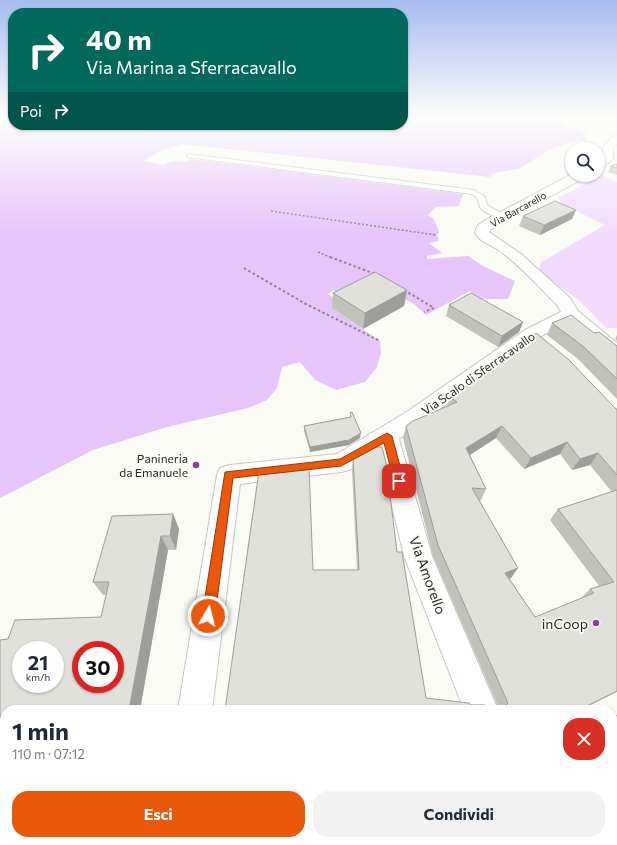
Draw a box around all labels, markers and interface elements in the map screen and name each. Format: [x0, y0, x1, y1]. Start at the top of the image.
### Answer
text: 40 m [86, 22, 152, 56]
icon: right [20, 24, 72, 76]
text: Via Marina a Sferracavallo [86, 56, 297, 78]
icon: right [50, 100, 72, 122]
text: Poi [20, 102, 42, 120]
map controls [565, 142, 605, 182]
button: search [565, 142, 605, 182]
street label: Via Barcarello [488, 189, 548, 229]
street label: Via Scalo di Sferracavallo [419, 329, 537, 417]
place label: Panineria da Emanuele [119, 451, 188, 479]
marker: Panineria da Emanuele [191, 460, 201, 470]
pin [382, 464, 416, 498]
icon: arrive [388, 470, 410, 492]
street label: Via Amorello [406, 534, 450, 616]
position arrow [187, 595, 229, 637]
place label: inCoop [542, 615, 588, 632]
marker: inCoop [591, 618, 601, 628]
speed limit sign: 30 [72, 641, 124, 693]
text: 21 [28, 650, 48, 674]
text: km/h [26, 671, 50, 683]
text: 1 min [12, 716, 69, 745]
button: close [563, 718, 605, 760]
text: 110 m · 07:12 [12, 746, 85, 762]
button: Esci [12, 791, 305, 837]
button: Condividi [313, 791, 605, 837]

